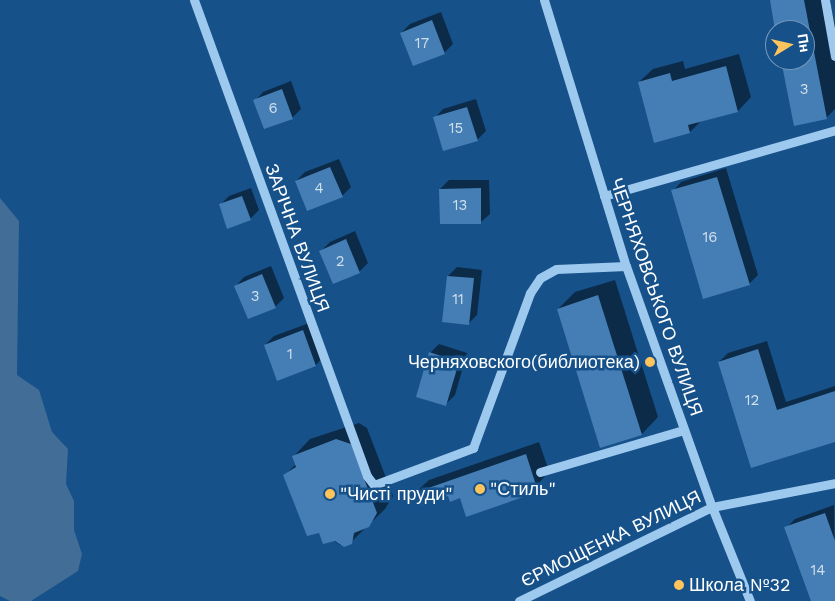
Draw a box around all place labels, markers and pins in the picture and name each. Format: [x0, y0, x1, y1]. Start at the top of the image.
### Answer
place label: Черняховского(библиотека) [408, 351, 640, 373]
marker: Черняховского(библиотека) [644, 356, 656, 368]
place label: "Стиль" [490, 478, 556, 500]
place label: "Чисті пруди" [340, 483, 452, 505]
marker: "Стиль" [474, 483, 486, 495]
marker: "Чисті пруди" [324, 488, 336, 500]
place label: Школа №32 [689, 574, 791, 596]
marker: Школа №32 [673, 579, 685, 591]

